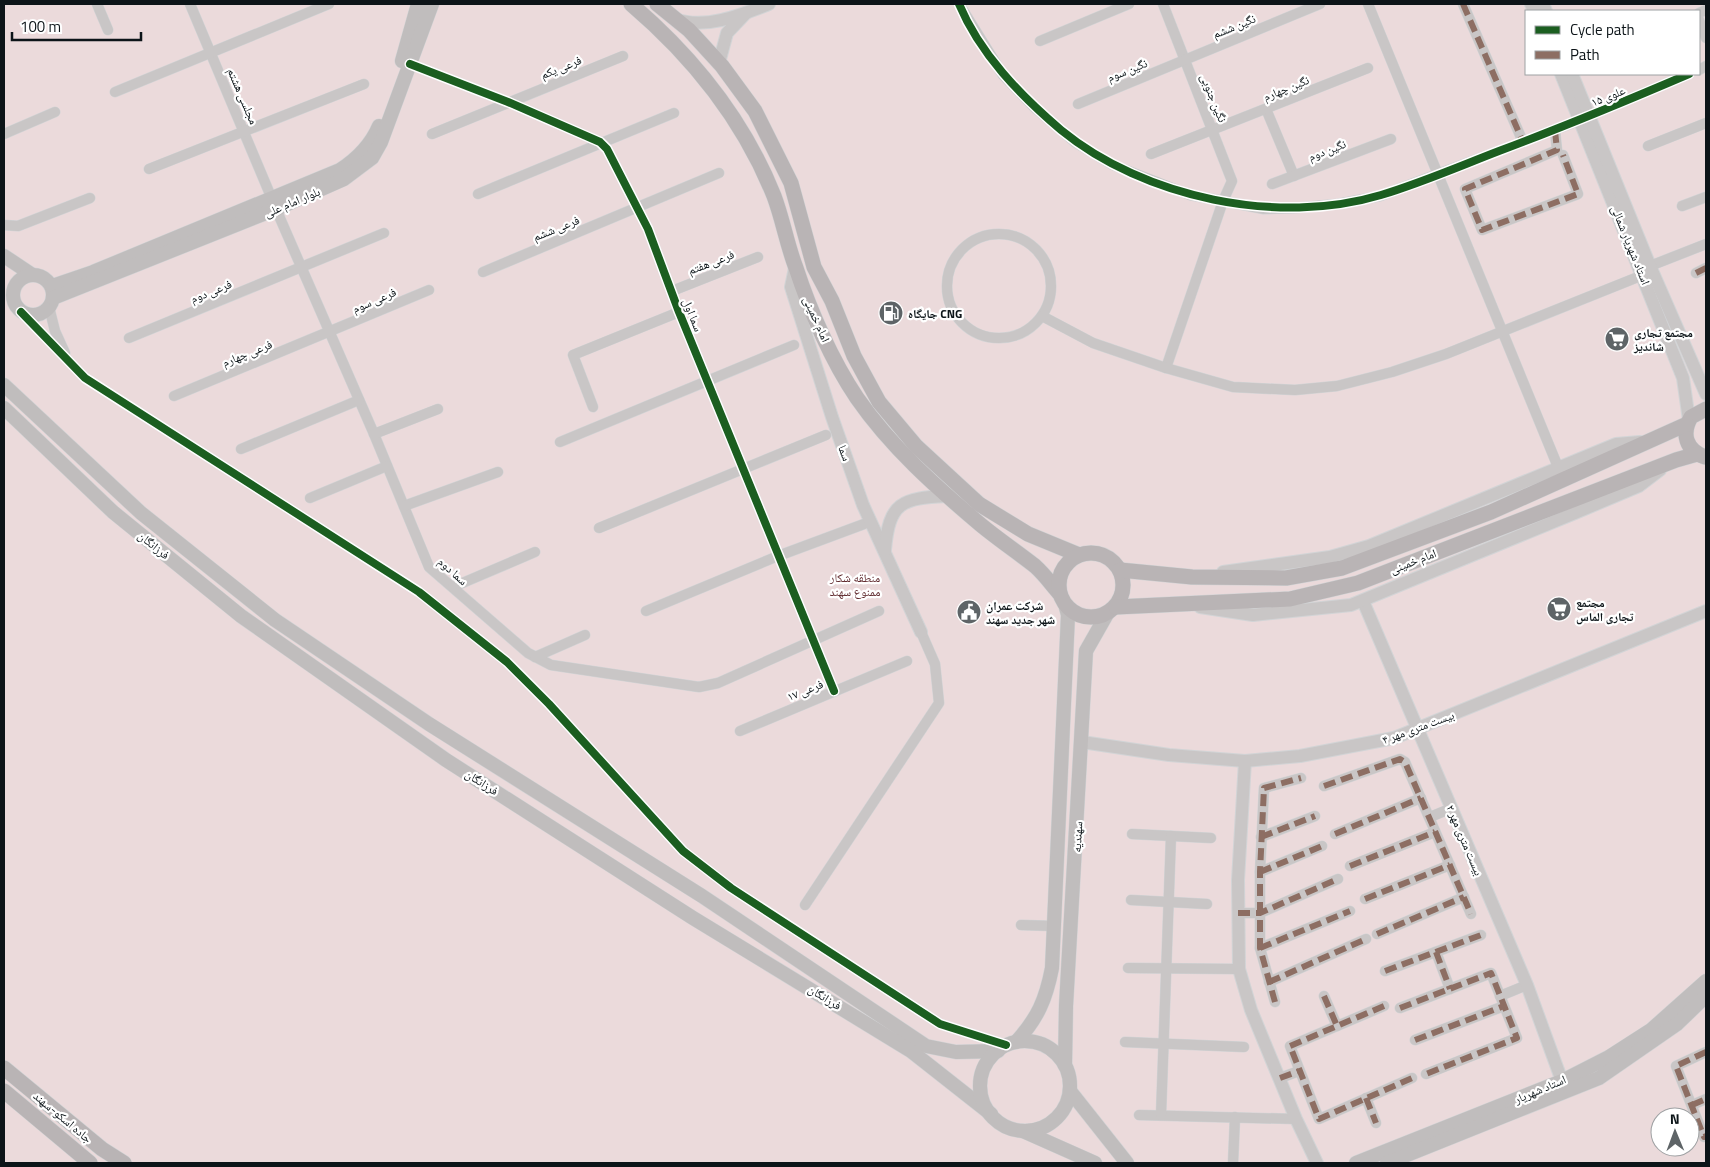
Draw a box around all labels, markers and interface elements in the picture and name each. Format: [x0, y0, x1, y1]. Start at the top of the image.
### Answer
street label: نگین ششم [1210, 9, 1258, 43]
scale bar [12, 10, 141, 42]
legend [1525, 10, 1700, 75]
text: 100 m [20, 15, 61, 38]
text: Cycle path [1570, 18, 1635, 41]
text: Path [1570, 43, 1600, 66]
street label: فرعی یکم [538, 50, 584, 84]
street label: نگین سوم [1104, 53, 1150, 87]
street label: مجلسی هشتم [223, 65, 263, 127]
street label: نگین چهارم [1260, 70, 1312, 106]
street label: نگین جنوبی [1196, 71, 1232, 125]
street label: علوی ۱۵ [1588, 81, 1628, 111]
street label: نگین دوم [1305, 134, 1349, 166]
street label: بلوار امام علی [261, 182, 323, 222]
street label: استاد شهریار شمالی [1606, 202, 1656, 288]
street label: فرعی ششم [530, 210, 582, 246]
street label: فرعی هفتم [685, 244, 737, 280]
street label: فرعی دوم [187, 274, 235, 308]
street label: فرعی سوم [349, 282, 399, 318]
street label: امام خمینی [798, 293, 836, 345]
street label: سما اول [678, 296, 708, 334]
fuel station icon: جایگاه CNG [878, 300, 904, 326]
place label: جایگاه CNG [908, 304, 962, 323]
place label: مجتمع تجاری شاندیز [1633, 323, 1693, 356]
supermarket icon: مجتمع تجاری شاندیز [1604, 326, 1630, 352]
street label: فرعی چهارم [219, 334, 275, 372]
street label: سما [833, 442, 857, 464]
street label: فرزانگان [134, 526, 174, 564]
street label: امام خمینی [1387, 543, 1439, 579]
street label: سما دوم [434, 552, 472, 590]
park label: منطقه شکار ممنوع سهند [829, 568, 881, 601]
place label: مجتمع تجاری الماس [1576, 593, 1634, 626]
place label: شرکت عمران شهر جدید سهند [986, 596, 1055, 629]
supermarket icon: مجتمع تجاری الماس [1546, 596, 1572, 622]
public building icon: شرکت عمران شهر جدید سهند [956, 599, 982, 625]
street label: فرعی ۱۷ [784, 674, 826, 706]
street label: بیست متری مهر ۴ [1379, 705, 1457, 749]
street label: فرزانگان [462, 764, 502, 800]
street label: بیست متری مهر ۲ [1441, 801, 1489, 879]
street label: سهندیه [1067, 821, 1087, 853]
street label: فرزانگان [805, 979, 845, 1015]
street label: استاد شهریار [1510, 1069, 1569, 1109]
street label: جاده اسکو-سهند [29, 1087, 97, 1148]
north arrow [1650, 1107, 1700, 1157]
text: N [1670, 1108, 1680, 1129]

